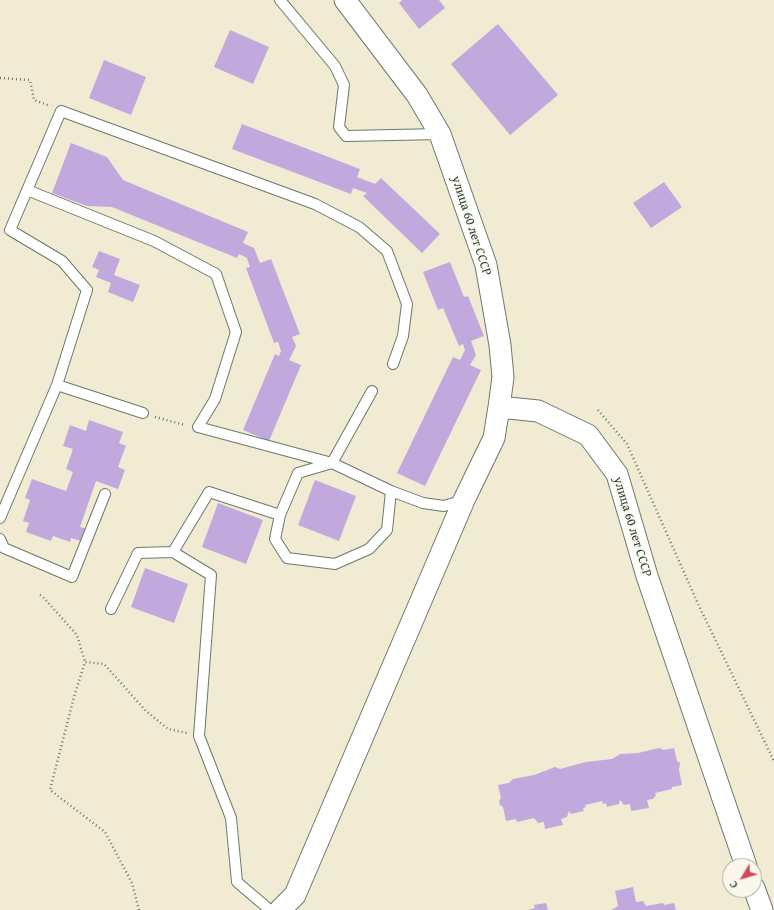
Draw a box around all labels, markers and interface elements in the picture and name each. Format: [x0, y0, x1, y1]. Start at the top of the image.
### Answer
street label: улица 60 лет СССР [448, 174, 494, 278]
street label: улица 60 лет СССР [609, 475, 655, 579]
north arrow [722, 858, 762, 898]
text: С [725, 877, 742, 892]

